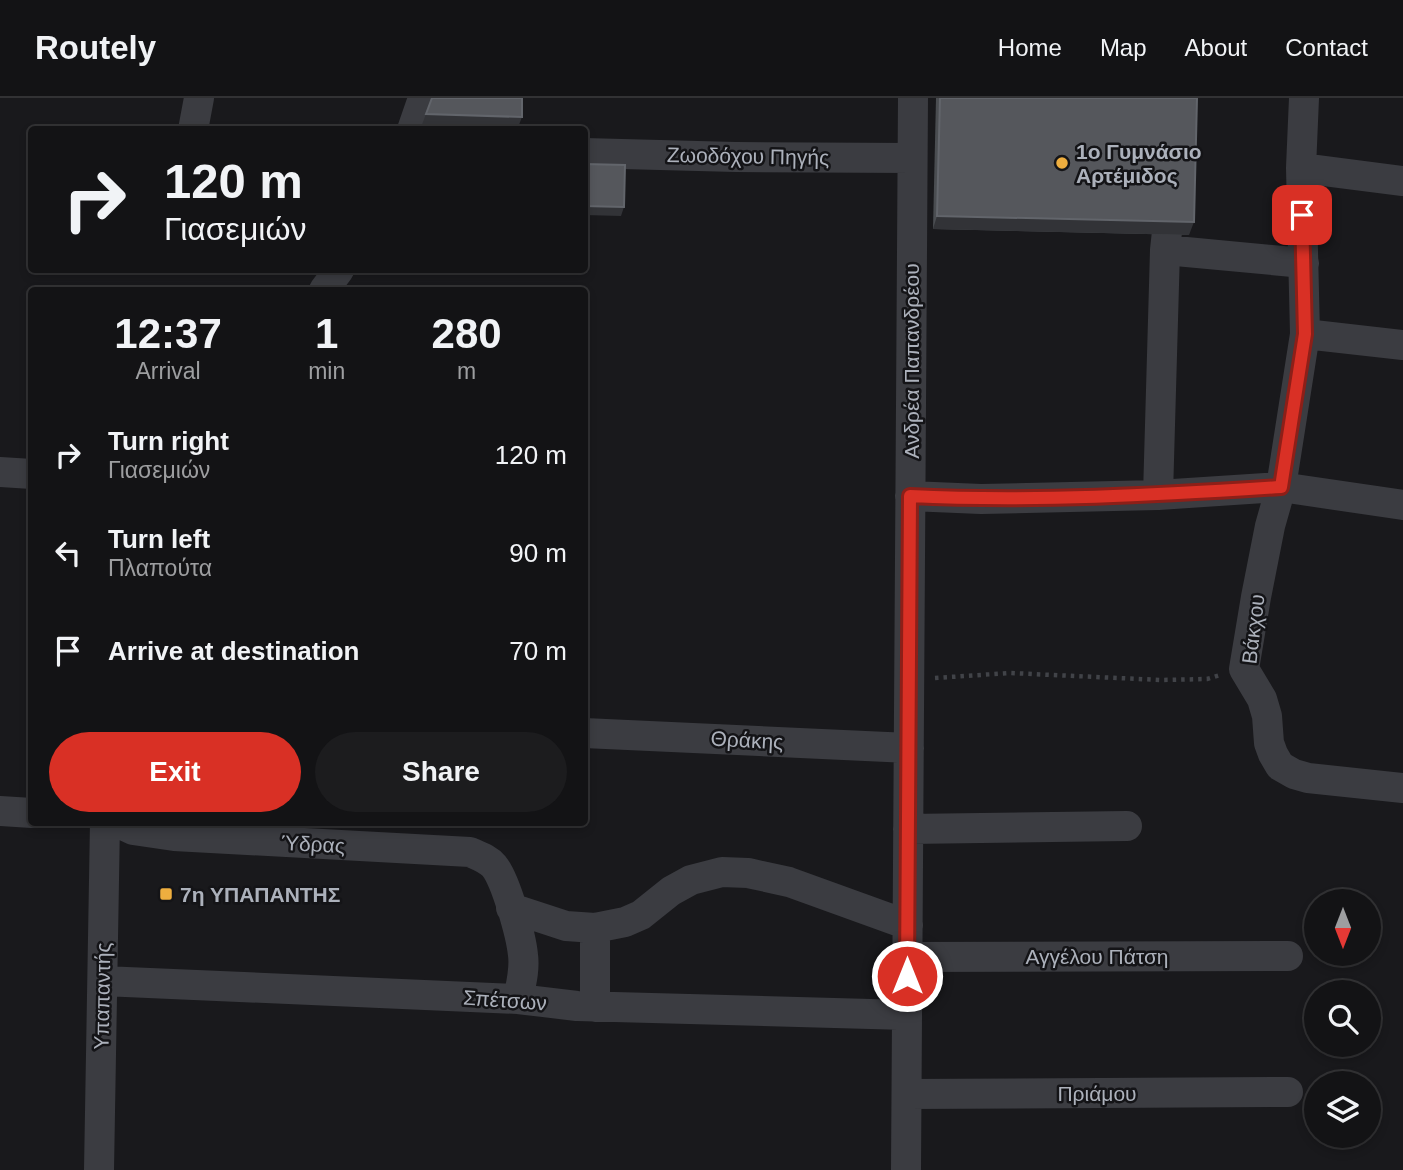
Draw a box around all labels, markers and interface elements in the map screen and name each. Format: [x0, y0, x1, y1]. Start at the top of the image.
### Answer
text: Routely [35, 29, 156, 66]
text: Home [998, 34, 1062, 61]
text: Map [1100, 34, 1147, 61]
text: About [1185, 34, 1247, 61]
text: Contact [1285, 34, 1368, 61]
place label: 1ο Γυμνάσιο Αρτέμιδος [1076, 140, 1202, 188]
street label: Ζωοδόχου Πηγής [667, 143, 829, 169]
icon: right [49, 154, 140, 245]
text: 120 m [164, 154, 303, 208]
marker: 1ο Γυμνάσιο Αρτέμιδος [1054, 155, 1070, 171]
pin [1272, 185, 1332, 245]
icon: arrive [1283, 196, 1321, 234]
text: Γιασεμιών [164, 211, 306, 247]
street label: Ανδρέα Παπανδρέου [900, 263, 923, 459]
text: 12:37 [114, 310, 222, 357]
text: 1 [315, 310, 338, 357]
text: 280 [432, 310, 502, 357]
text: Arrival [135, 358, 201, 384]
text: min [308, 358, 345, 384]
text: m [457, 358, 476, 384]
text: Turn right [108, 426, 229, 456]
icon: right [49, 436, 87, 474]
text: 120 m [495, 440, 567, 470]
text: Γιασεμιών [108, 457, 210, 483]
text: Turn left [108, 524, 210, 554]
icon: left [49, 534, 87, 572]
text: 90 m [509, 538, 567, 568]
text: Πλαπούτα [108, 555, 212, 581]
street label: Βάκχου [1237, 593, 1269, 665]
icon: arrive [49, 632, 87, 670]
text: Arrive at destination [108, 636, 359, 666]
text: 70 m [509, 636, 567, 666]
street label: Θράκης [710, 727, 784, 753]
button: Exit [49, 732, 301, 812]
button: Share [315, 732, 567, 812]
street label: Ύδρας [281, 831, 345, 857]
place label: 7η ΥΠΑΠΑΝΤΗΣ [180, 883, 340, 906]
marker: 7η ΥΠΑΠΑΝΤΗΣ [158, 886, 174, 902]
north arrow [1304, 889, 1381, 966]
map controls [1304, 889, 1381, 1148]
position arrow [870, 939, 944, 1013]
street label: Υπαπαντής [90, 942, 114, 1050]
street label: Αγγέλου Πάτση [1025, 945, 1169, 968]
button: search [1304, 980, 1381, 1057]
street label: Σπέτσων [462, 986, 548, 1014]
button: layers [1304, 1071, 1381, 1148]
street label: Πριάμου [1057, 1082, 1137, 1105]

